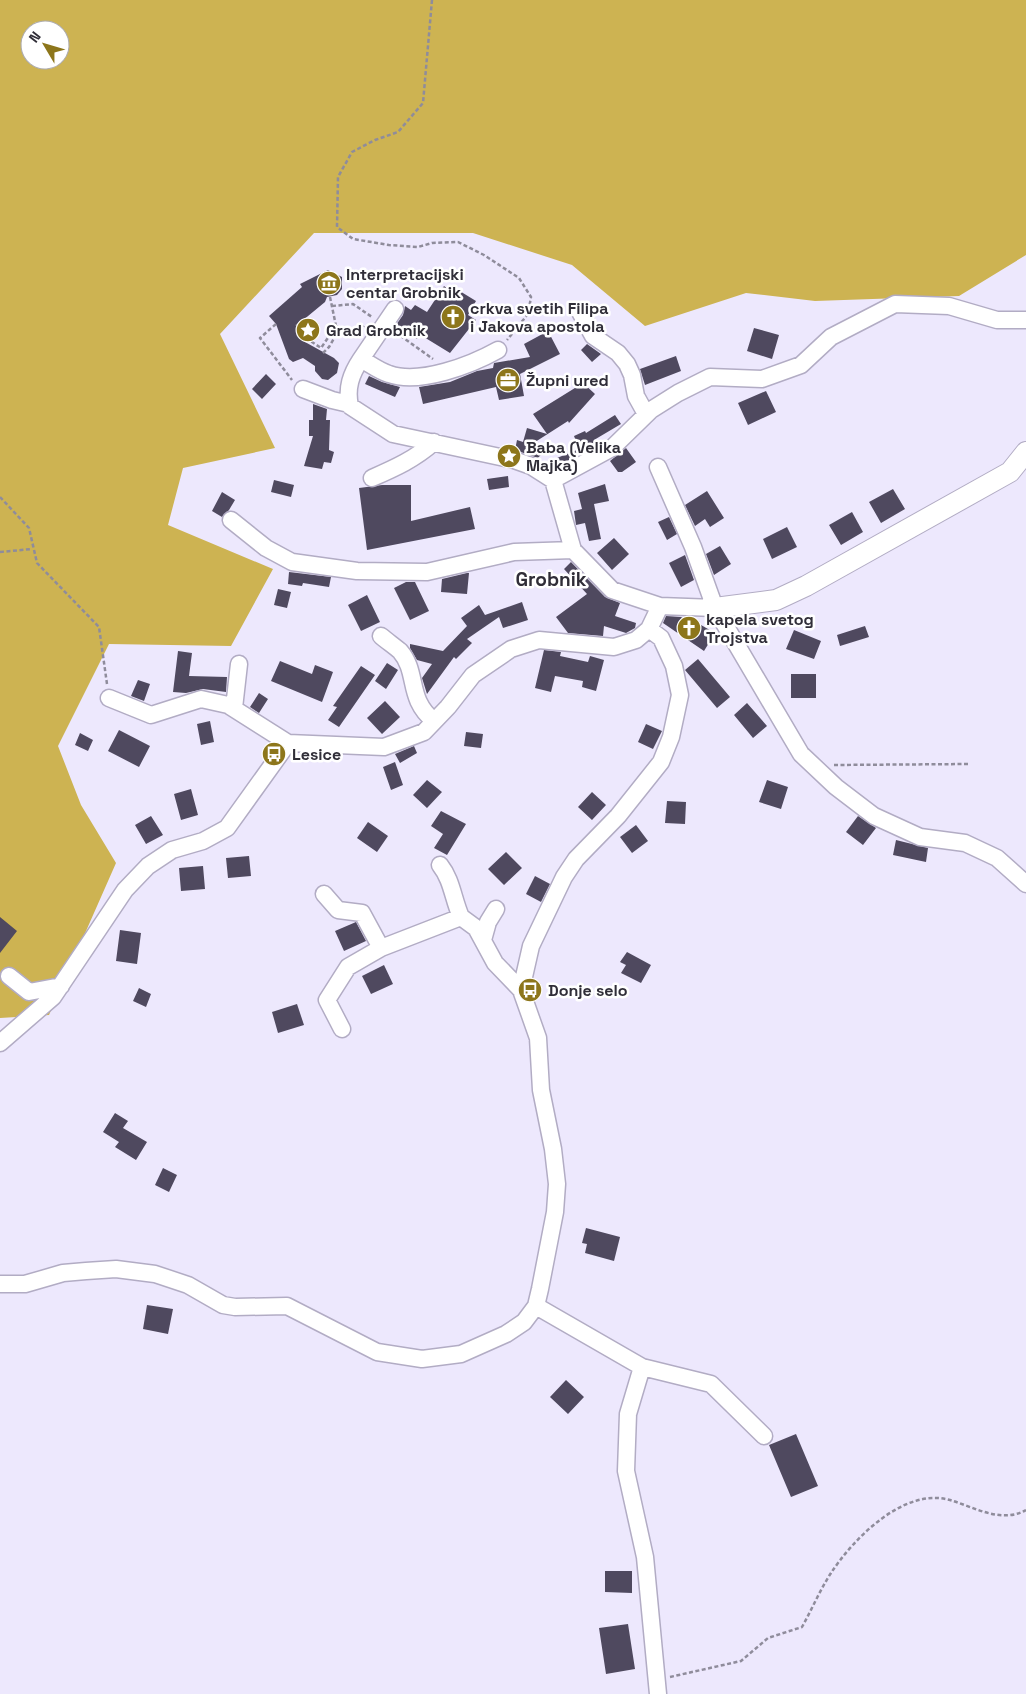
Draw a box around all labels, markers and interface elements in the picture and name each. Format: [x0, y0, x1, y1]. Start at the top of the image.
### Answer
north arrow [20, 20, 70, 70]
text: N [25, 28, 45, 46]
place label: Interpretacijski centar Grobnik [346, 264, 464, 303]
museum icon: Interpretacijski centar Grobnik [316, 270, 342, 296]
place label: crkva svetih Filipa i Jakova apostola [470, 298, 608, 337]
church icon: crkva svetih Filipa i Jakova apostola [440, 304, 466, 330]
place icon: Grad Grobnik [295, 317, 321, 343]
place label: Grad Grobnik [326, 320, 426, 341]
office icon: Župni ured [495, 367, 521, 393]
place label: Župni ured [526, 370, 609, 391]
place label: Baba (Velika Majka) [526, 437, 621, 476]
place icon: Baba (Velika Majka) [496, 443, 522, 469]
district label: Grobnik [516, 567, 587, 592]
place label: kapela svetog Trojstva [706, 609, 814, 648]
church icon: kapela svetog Trojstva [676, 615, 702, 641]
bus stop icon: Lesice [261, 741, 287, 767]
place label: Lesice [292, 744, 341, 765]
bus stop icon: Donje selo [517, 977, 543, 1003]
place label: Donje selo [548, 980, 628, 1001]

